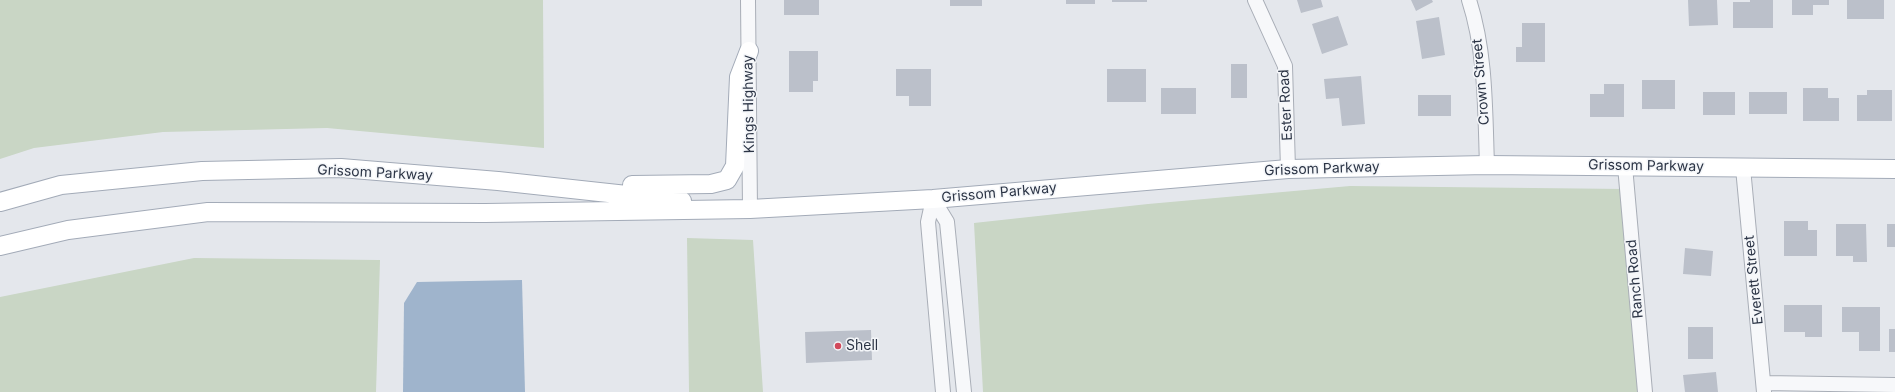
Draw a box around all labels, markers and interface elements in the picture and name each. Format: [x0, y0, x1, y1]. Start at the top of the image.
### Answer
street label: Crown Street [1469, 38, 1493, 126]
street label: Kings Highway [740, 54, 758, 154]
street label: Ester Road [1276, 69, 1296, 141]
street label: Grissom Parkway [1588, 157, 1704, 175]
street label: Grissom Parkway [1264, 159, 1380, 179]
street label: Grissom Parkway [317, 162, 433, 184]
street label: Grissom Parkway [941, 180, 1057, 206]
street label: Everett Street [1741, 235, 1767, 325]
street label: Ranch Road [1623, 239, 1647, 319]
place label: Shell [846, 338, 878, 354]
marker: Shell [833, 341, 843, 351]

